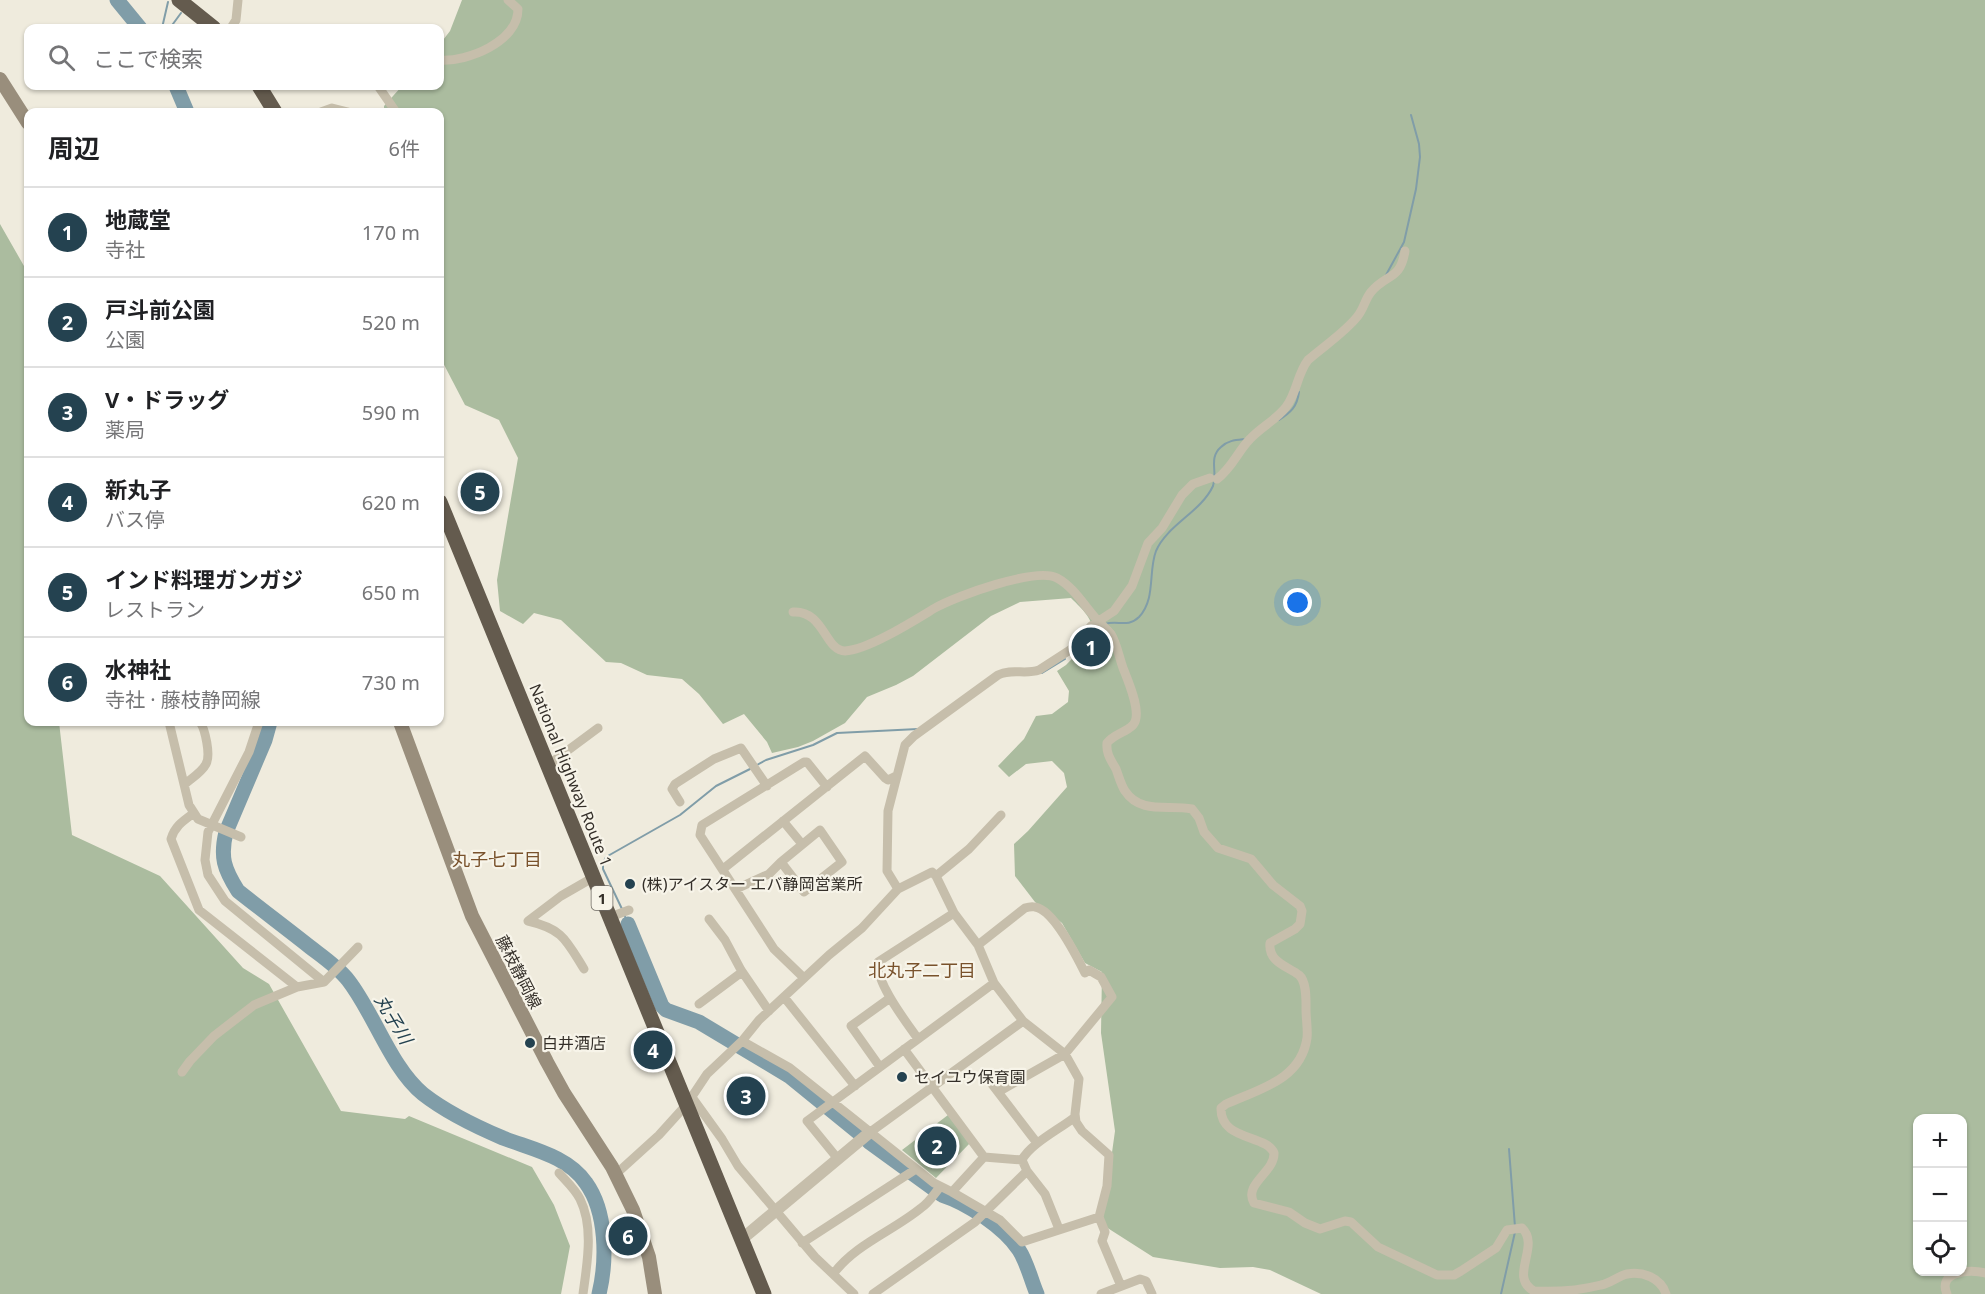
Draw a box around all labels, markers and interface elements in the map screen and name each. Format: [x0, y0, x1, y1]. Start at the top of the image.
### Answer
search box [24, 24, 444, 90]
icon: search [45, 41, 78, 74]
text: ここで検索 [93, 43, 203, 73]
text: 周辺 [48, 130, 100, 166]
text: 6件 [389, 135, 420, 162]
text: 地蔵堂 [105, 204, 171, 234]
text: 1 [62, 219, 73, 246]
text: 170 m [362, 219, 420, 246]
text: 寺社 [105, 236, 145, 263]
text: 戸斗前公園 [105, 294, 215, 324]
text: 2 [62, 309, 73, 336]
text: 520 m [362, 309, 420, 336]
text: 公園 [105, 326, 145, 353]
text: V・ドラッグ [105, 384, 229, 414]
text: 3 [62, 399, 73, 426]
text: 590 m [362, 399, 420, 426]
text: 薬局 [105, 416, 145, 443]
pin: 5 [460, 470, 500, 514]
text: 新丸子 [105, 474, 171, 504]
text: 4 [62, 489, 73, 516]
text: 620 m [362, 489, 420, 516]
text: バス停 [105, 506, 165, 533]
text: インド料理ガンガジ [105, 564, 303, 594]
text: 5 [62, 579, 73, 606]
text: 650 m [362, 579, 420, 606]
your location [1283, 588, 1312, 617]
text: レストラン [105, 596, 205, 623]
pin: 1 [1072, 624, 1110, 670]
text: 水神社 [105, 654, 171, 684]
text: 6 [62, 669, 73, 696]
text: 730 m [362, 669, 420, 696]
street label: National Highway Route 1 [524, 680, 618, 870]
text: 寺社 · 藤枝静岡線 [105, 686, 261, 713]
district label: 丸子七丁目 [452, 847, 542, 871]
place label: (株)アイスター エバ静岡営業所 [642, 873, 862, 895]
marker: (株)アイスター エバ静岡営業所 [623, 877, 637, 891]
road number: 1 [592, 886, 612, 910]
street label: 藤枝静岡線 [491, 931, 547, 1013]
district label: 北丸子二丁目 [868, 958, 976, 982]
water label: 丸子川 [370, 990, 419, 1050]
pin: 4 [634, 1028, 672, 1072]
place label: 白井酒店 [542, 1032, 606, 1054]
marker: 白井酒店 [523, 1036, 537, 1050]
place label: セイユウ保育園 [914, 1066, 1026, 1088]
marker: セイユウ保育園 [895, 1070, 909, 1084]
pin: 3 [726, 1074, 766, 1118]
map controls [1913, 1114, 1967, 1276]
button: + [1913, 1114, 1967, 1168]
pin: 2 [918, 1124, 956, 1168]
button: − [1913, 1168, 1967, 1222]
pin: 6 [608, 1214, 648, 1258]
button: locate [1913, 1222, 1967, 1276]

